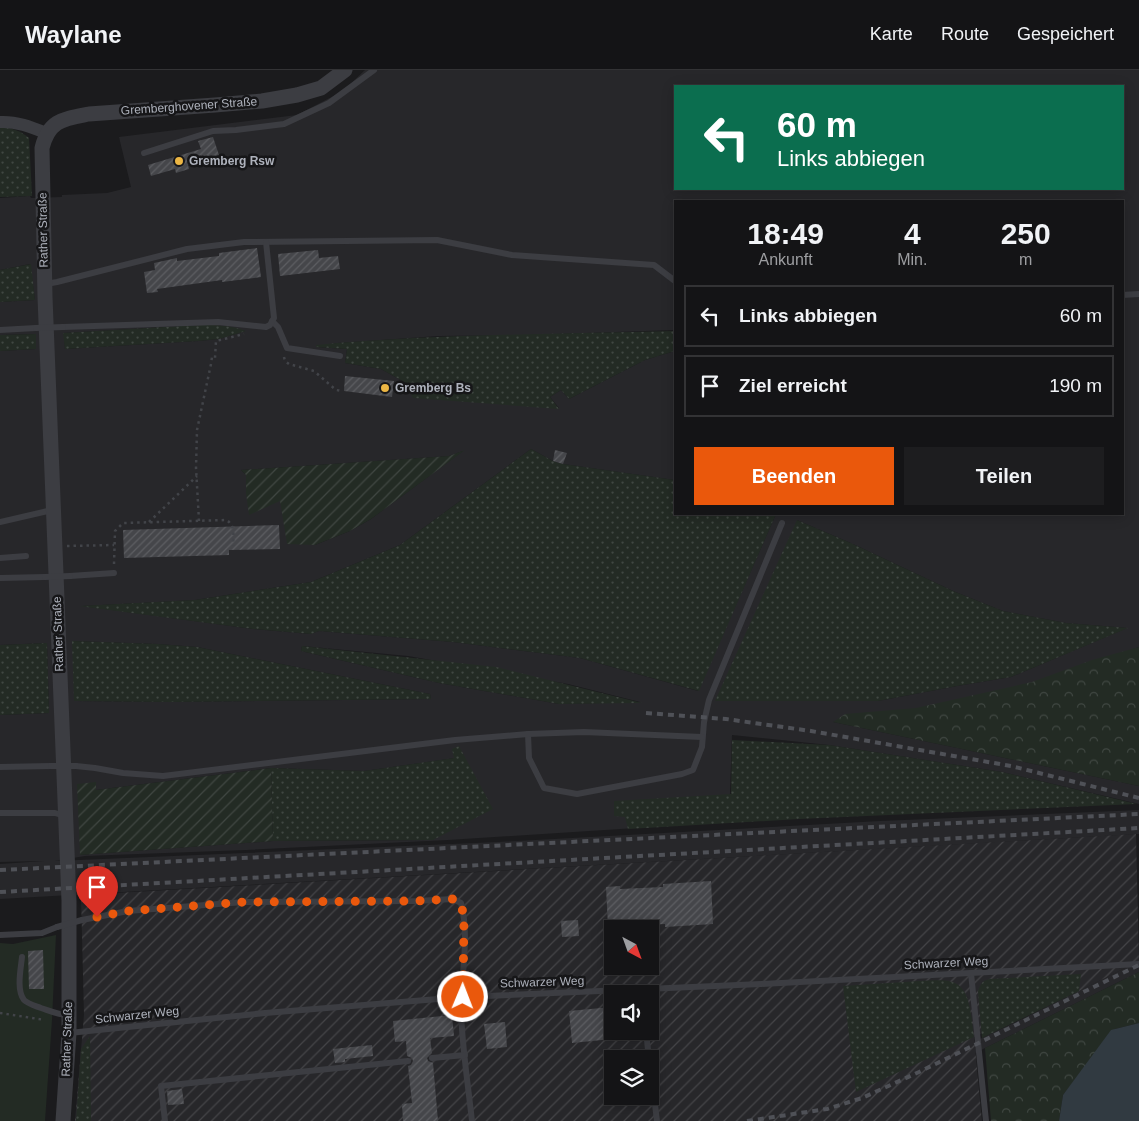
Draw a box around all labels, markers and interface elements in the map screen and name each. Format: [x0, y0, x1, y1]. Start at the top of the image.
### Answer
text: Waylane [25, 21, 121, 48]
text: Karte [870, 24, 913, 44]
text: Route [941, 24, 989, 44]
text: Gespeichert [1017, 24, 1114, 44]
street label: Gremberghovener Straße [120, 94, 258, 118]
icon: left [694, 105, 759, 170]
text: 60 m [777, 105, 857, 144]
text: Links abbiegen [777, 146, 925, 171]
place label: Gremberg Rsw [189, 154, 275, 168]
marker: Gremberg Rsw [173, 155, 185, 167]
street label: Rather Straße [35, 192, 51, 268]
text: 18:49 [747, 217, 824, 250]
text: 4 [904, 217, 921, 250]
text: 250 [1001, 217, 1051, 250]
text: Ankunft [758, 251, 813, 268]
text: Min. [897, 251, 927, 268]
text: m [1019, 251, 1032, 268]
icon: left [696, 302, 724, 330]
text: Links abbiegen [739, 305, 877, 326]
text: 60 m [1060, 305, 1102, 326]
icon: arrive [696, 372, 724, 400]
text: Ziel erreicht [739, 375, 847, 396]
text: 190 m [1049, 375, 1102, 396]
place label: Gremberg Bs [395, 381, 471, 395]
marker: Gremberg Bs [379, 382, 391, 394]
button: Beenden [694, 447, 894, 505]
button: Teilen [904, 447, 1104, 505]
street label: Rather Straße [50, 596, 66, 672]
pin [76, 866, 118, 917]
icon: arrive [83, 873, 111, 901]
north arrow [604, 920, 659, 975]
map controls [604, 920, 659, 1105]
street label: Schwarzer Weg [903, 954, 989, 972]
position arrow [436, 970, 488, 1022]
street label: Schwarzer Weg [500, 974, 584, 990]
button: sound [604, 985, 659, 1040]
street label: Rather Straße [59, 1001, 75, 1077]
street label: Schwarzer Weg [94, 1004, 180, 1026]
button: layers [604, 1050, 659, 1105]

